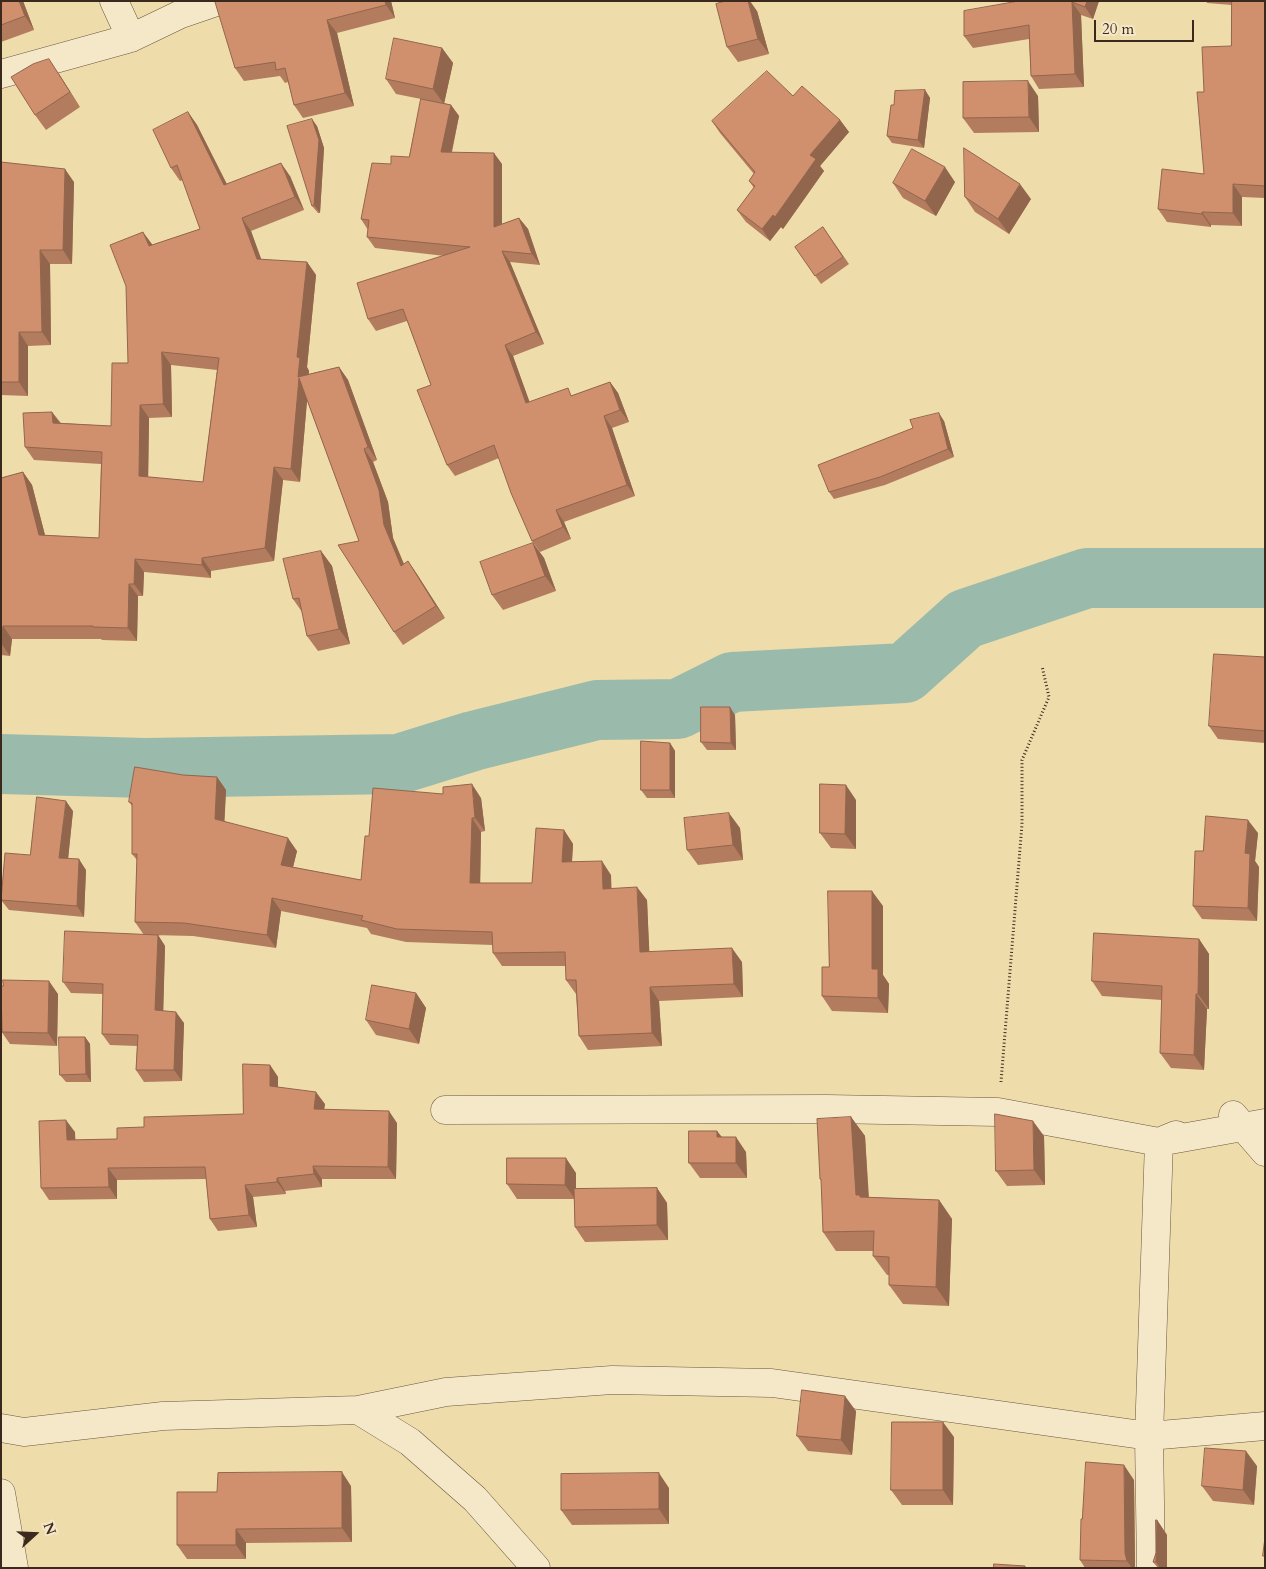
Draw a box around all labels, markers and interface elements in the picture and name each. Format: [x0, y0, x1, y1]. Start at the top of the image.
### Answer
scale bar [1096, 10, 1196, 42]
text: 20 m [1102, 19, 1134, 39]
north arrow [10, 1509, 60, 1559]
text: N [39, 1520, 61, 1538]

